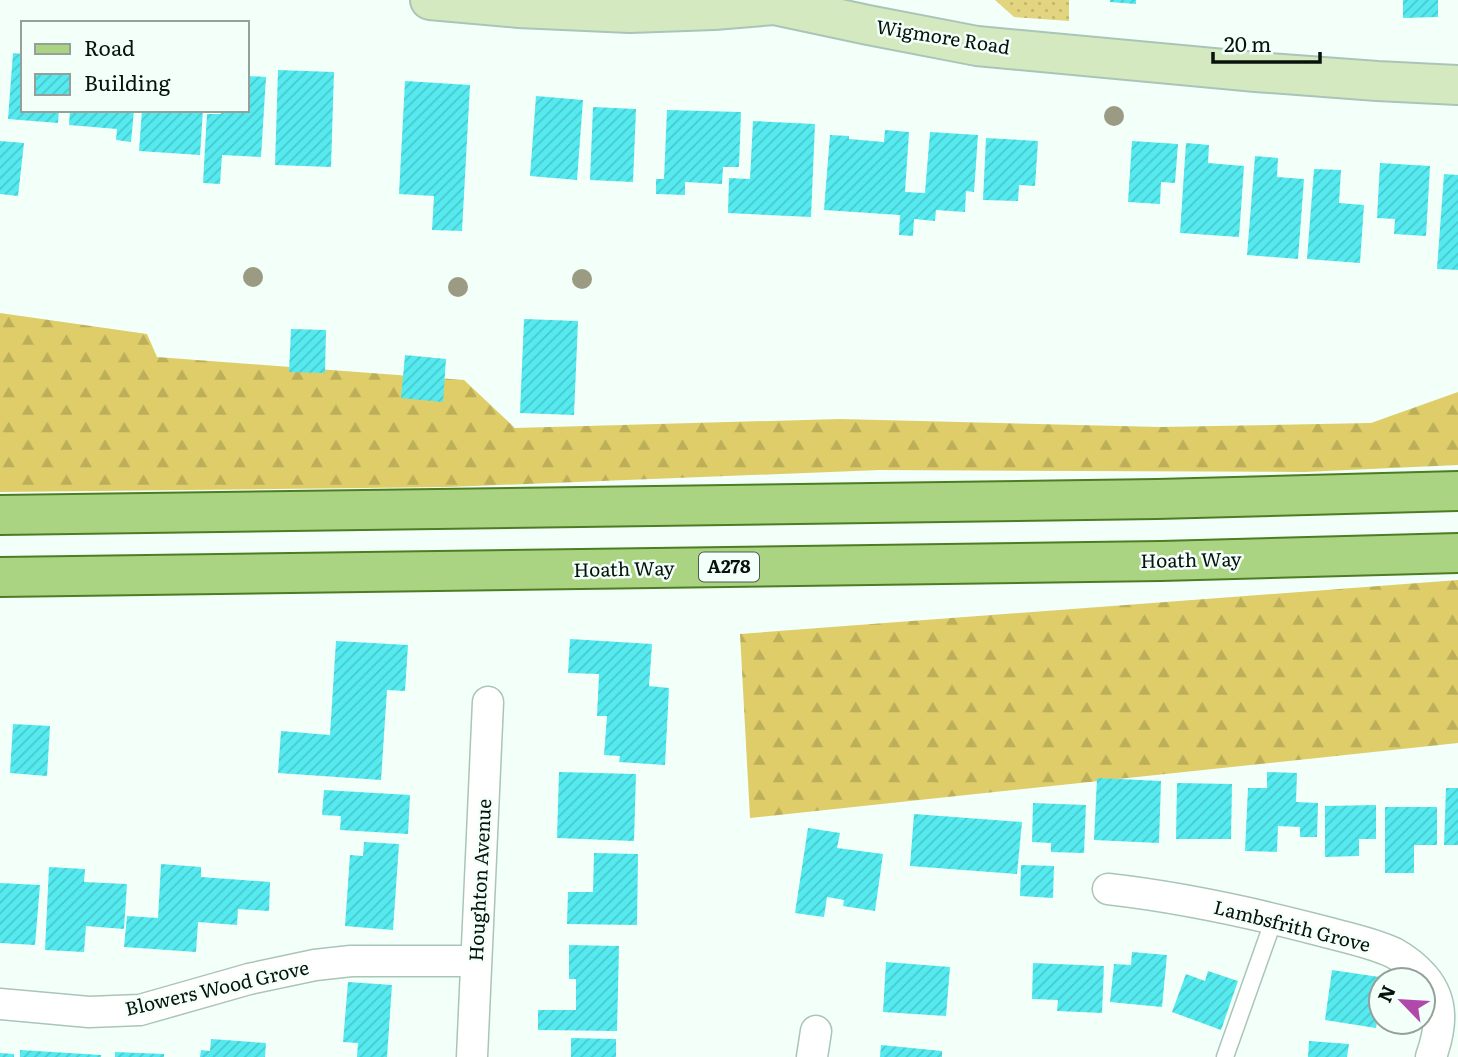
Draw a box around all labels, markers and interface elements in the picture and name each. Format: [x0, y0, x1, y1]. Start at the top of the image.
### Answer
street label: Wigmore Road [874, 12, 1012, 60]
legend [21, 21, 248, 112]
scale bar [1213, 21, 1320, 65]
text: 20 m [1224, 27, 1271, 58]
text: Road [84, 31, 135, 62]
text: Building [84, 66, 171, 97]
street label: Hoath Way [1140, 544, 1242, 574]
road number: A278 [699, 552, 759, 582]
street label: Hoath Way [573, 553, 675, 583]
street label: Houghton Avenue [461, 798, 497, 962]
street label: Lambsfrith Grove [1211, 892, 1374, 958]
street label: Blowers Wood Grove [122, 952, 312, 1022]
north arrow [1367, 966, 1437, 1036]
text: N [1370, 980, 1402, 1007]

